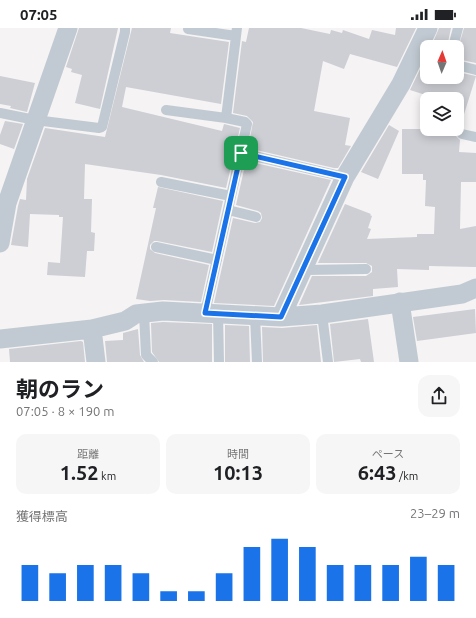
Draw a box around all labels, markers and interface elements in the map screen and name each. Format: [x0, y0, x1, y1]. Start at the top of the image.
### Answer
text: 07:05 [20, 6, 58, 23]
north arrow [420, 40, 464, 84]
map controls [420, 40, 464, 136]
button: layers [420, 92, 464, 136]
pin [224, 136, 258, 170]
icon: arrive [230, 142, 252, 164]
button: share [418, 375, 460, 417]
text: 朝のラン [16, 376, 104, 401]
text: 07:05 · 8 × 190 m [16, 404, 115, 418]
text: 距離 [77, 448, 99, 460]
text: 時間 [227, 448, 249, 460]
text: ペース [372, 448, 404, 460]
text: 1.52 [60, 461, 99, 484]
text: 10:13 [213, 461, 263, 484]
text: 6:43 [358, 461, 397, 484]
text: km [99, 470, 116, 482]
text: /km [397, 470, 418, 482]
text: 23–29 m [410, 506, 460, 520]
text: 獲得標高 [16, 509, 68, 523]

